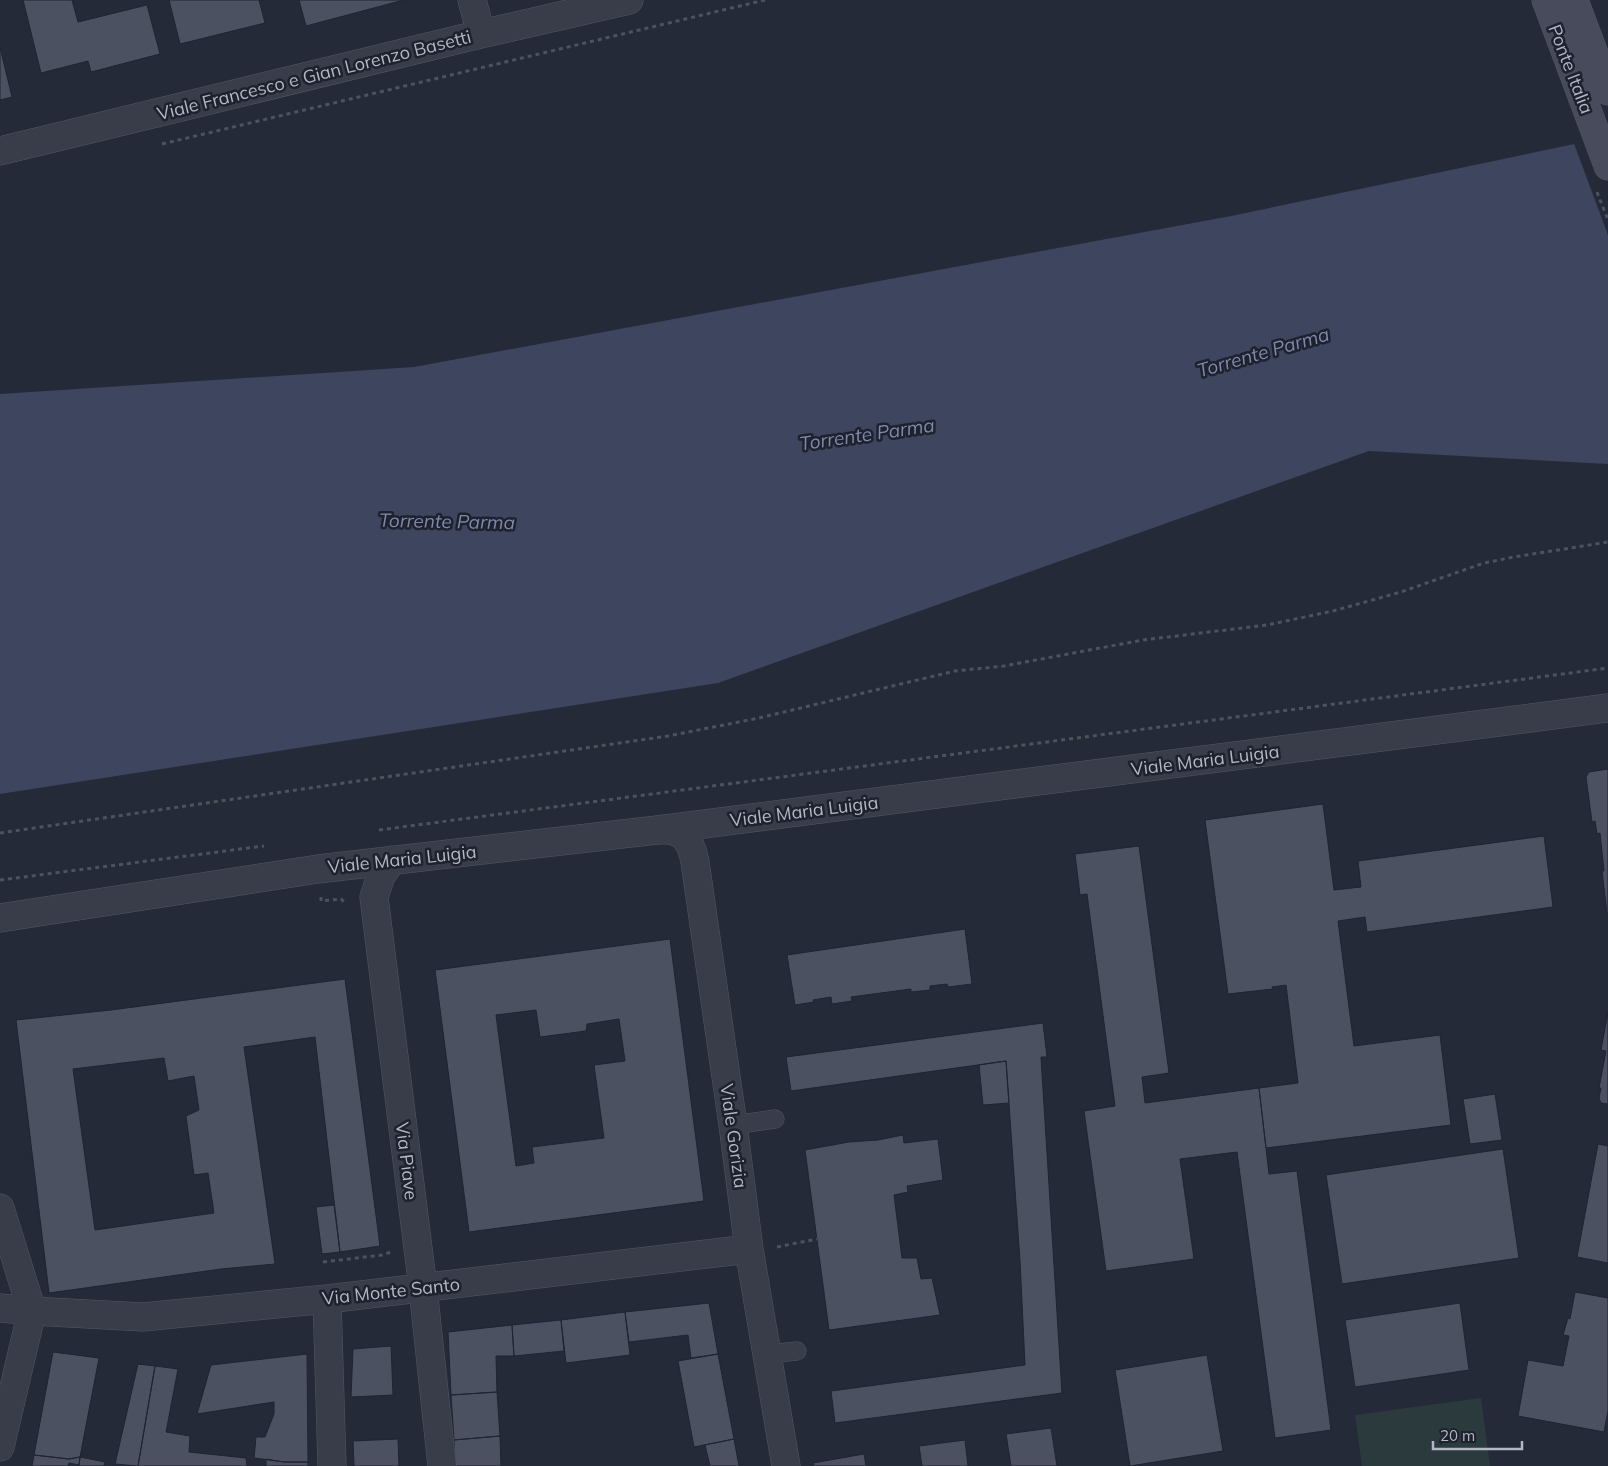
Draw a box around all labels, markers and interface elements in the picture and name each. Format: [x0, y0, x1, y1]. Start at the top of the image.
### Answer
street label: Ponte Italia [1543, 21, 1599, 117]
street label: Viale Francesco e Gian Lorenzo Basetti [155, 25, 473, 125]
water label: Torrente Parma [1194, 322, 1332, 382]
water label: Torrente Parma [798, 413, 936, 455]
water label: Torrente Parma [379, 508, 515, 534]
street label: Viale Maria Luigia [1130, 739, 1280, 781]
street label: Viale Maria Luigia [729, 790, 879, 832]
street label: Viale Maria Luigia [327, 840, 477, 878]
street label: Viale Gorizia [715, 1082, 753, 1190]
street label: Via Piave [391, 1121, 423, 1201]
street label: Via Monte Santo [321, 1272, 461, 1310]
scale bar [1433, 1418, 1522, 1450]
text: 20 m [1440, 1426, 1475, 1445]

